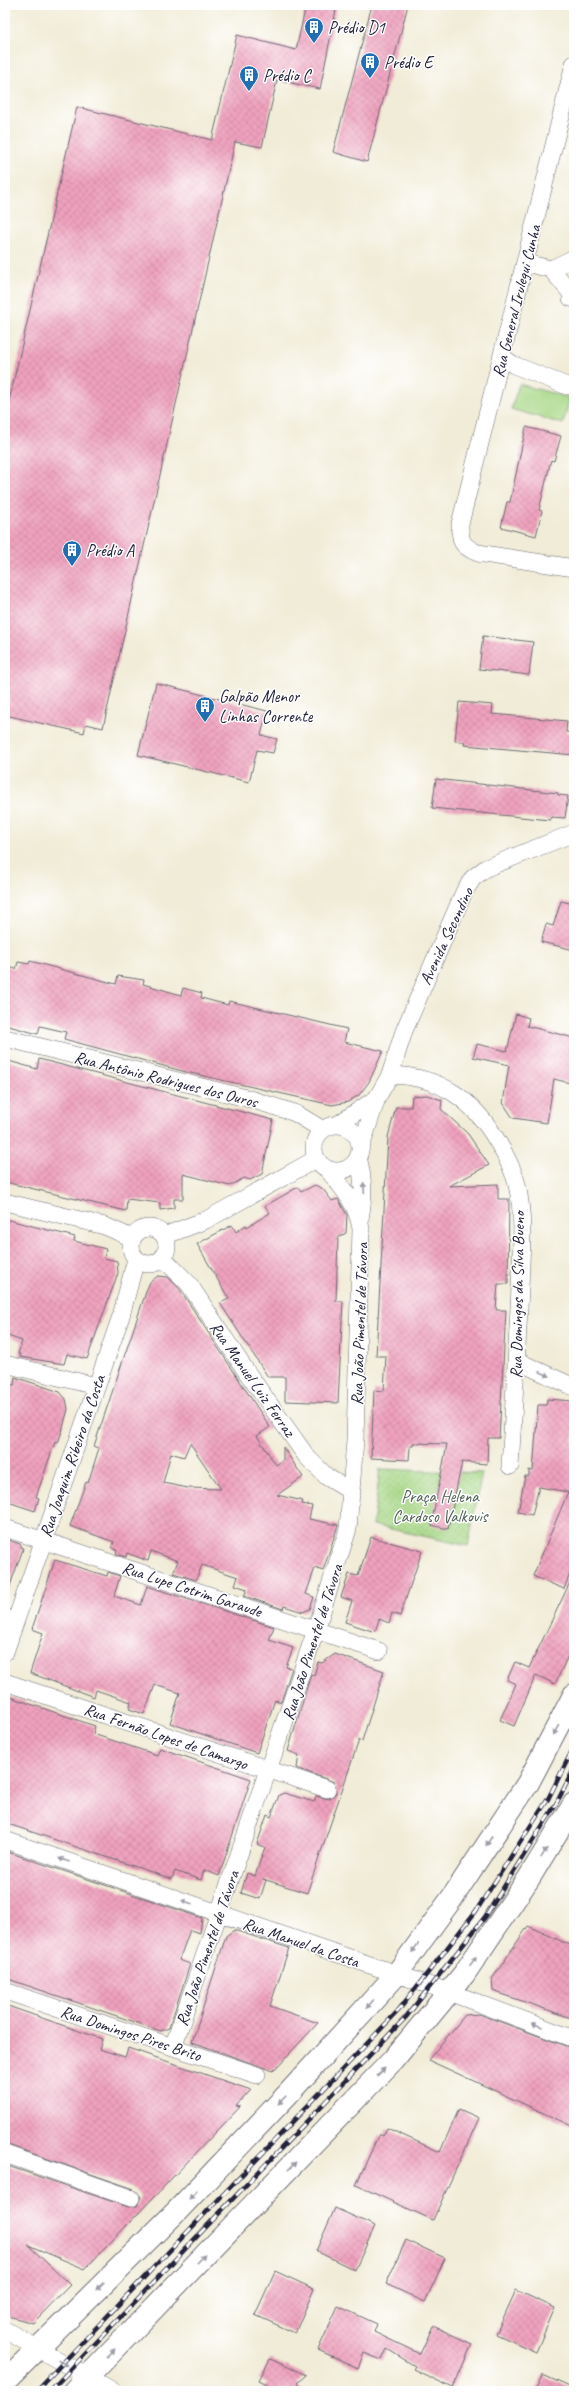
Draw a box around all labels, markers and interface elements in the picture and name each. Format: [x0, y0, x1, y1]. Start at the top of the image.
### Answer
building icon: Prédio D1 [303, 16, 325, 44]
place label: Prédio D1 [328, 17, 386, 38]
building icon: Prédio E [359, 51, 381, 79]
place label: Prédio E [384, 52, 435, 73]
building icon: Prédio C [238, 64, 260, 92]
place label: Prédio C [263, 65, 313, 86]
street label: Rua General Irulegui Cunha [487, 222, 546, 380]
building icon: Prédio A [61, 539, 83, 567]
place label: Prédio A [86, 540, 136, 561]
place label: Galpão Menor Linhas Corrente [219, 686, 314, 727]
building icon: Galpão Menor Linhas Corrente [194, 695, 216, 723]
street label: Avenida Secondino [415, 883, 479, 988]
street label: Rua Antônio Rodrigues dos Ouros [72, 1047, 262, 1113]
one-way arrow [361, 1182, 368, 1194]
street label: Rua Domingos da Silva Bueno [506, 1209, 529, 1379]
street label: Rua João Pimentel de Távora [346, 1241, 373, 1406]
street label: Rua Manuel Luiz Ferraz [205, 1318, 301, 1442]
street label: Rua Joaquim Ribeiro da Costa [35, 1371, 111, 1540]
one-way arrow [540, 1371, 551, 1377]
park label: Praça Helena Cardoso Valkovis [393, 1486, 490, 1527]
street label: Rua Lupe Cotrim Garaude [119, 1557, 266, 1622]
street label: Rua João Pimentel de Távora [277, 1560, 348, 1723]
street label: Rua Fernão Lopes de Camargo [81, 1699, 251, 1775]
one-way arrow [552, 1724, 559, 1736]
one-way arrow [485, 1836, 493, 1847]
one-way arrow [541, 1847, 548, 1859]
one-way arrow [57, 1857, 69, 1863]
street label: Rua João Pimentel de Távora [171, 1867, 244, 2029]
one-way arrow [180, 1899, 192, 1905]
street label: Rua Manuel da Costa [240, 1913, 363, 1973]
one-way arrow [411, 1943, 419, 1954]
one-way arrow [469, 1956, 477, 1966]
one-way arrow [365, 1999, 374, 2009]
street label: Rua Domingos Pires Brito [58, 2001, 205, 2066]
one-way arrow [531, 2022, 543, 2028]
one-way arrow [377, 2067, 386, 2077]
one-way arrow [277, 2095, 287, 2105]
one-way arrow [287, 2161, 296, 2171]
one-way arrow [188, 2189, 197, 2200]
one-way arrow [196, 2254, 206, 2264]
one-way arrow [95, 2281, 105, 2291]
one-way arrow [106, 2348, 116, 2358]
one-way arrow [58, 2360, 69, 2366]

